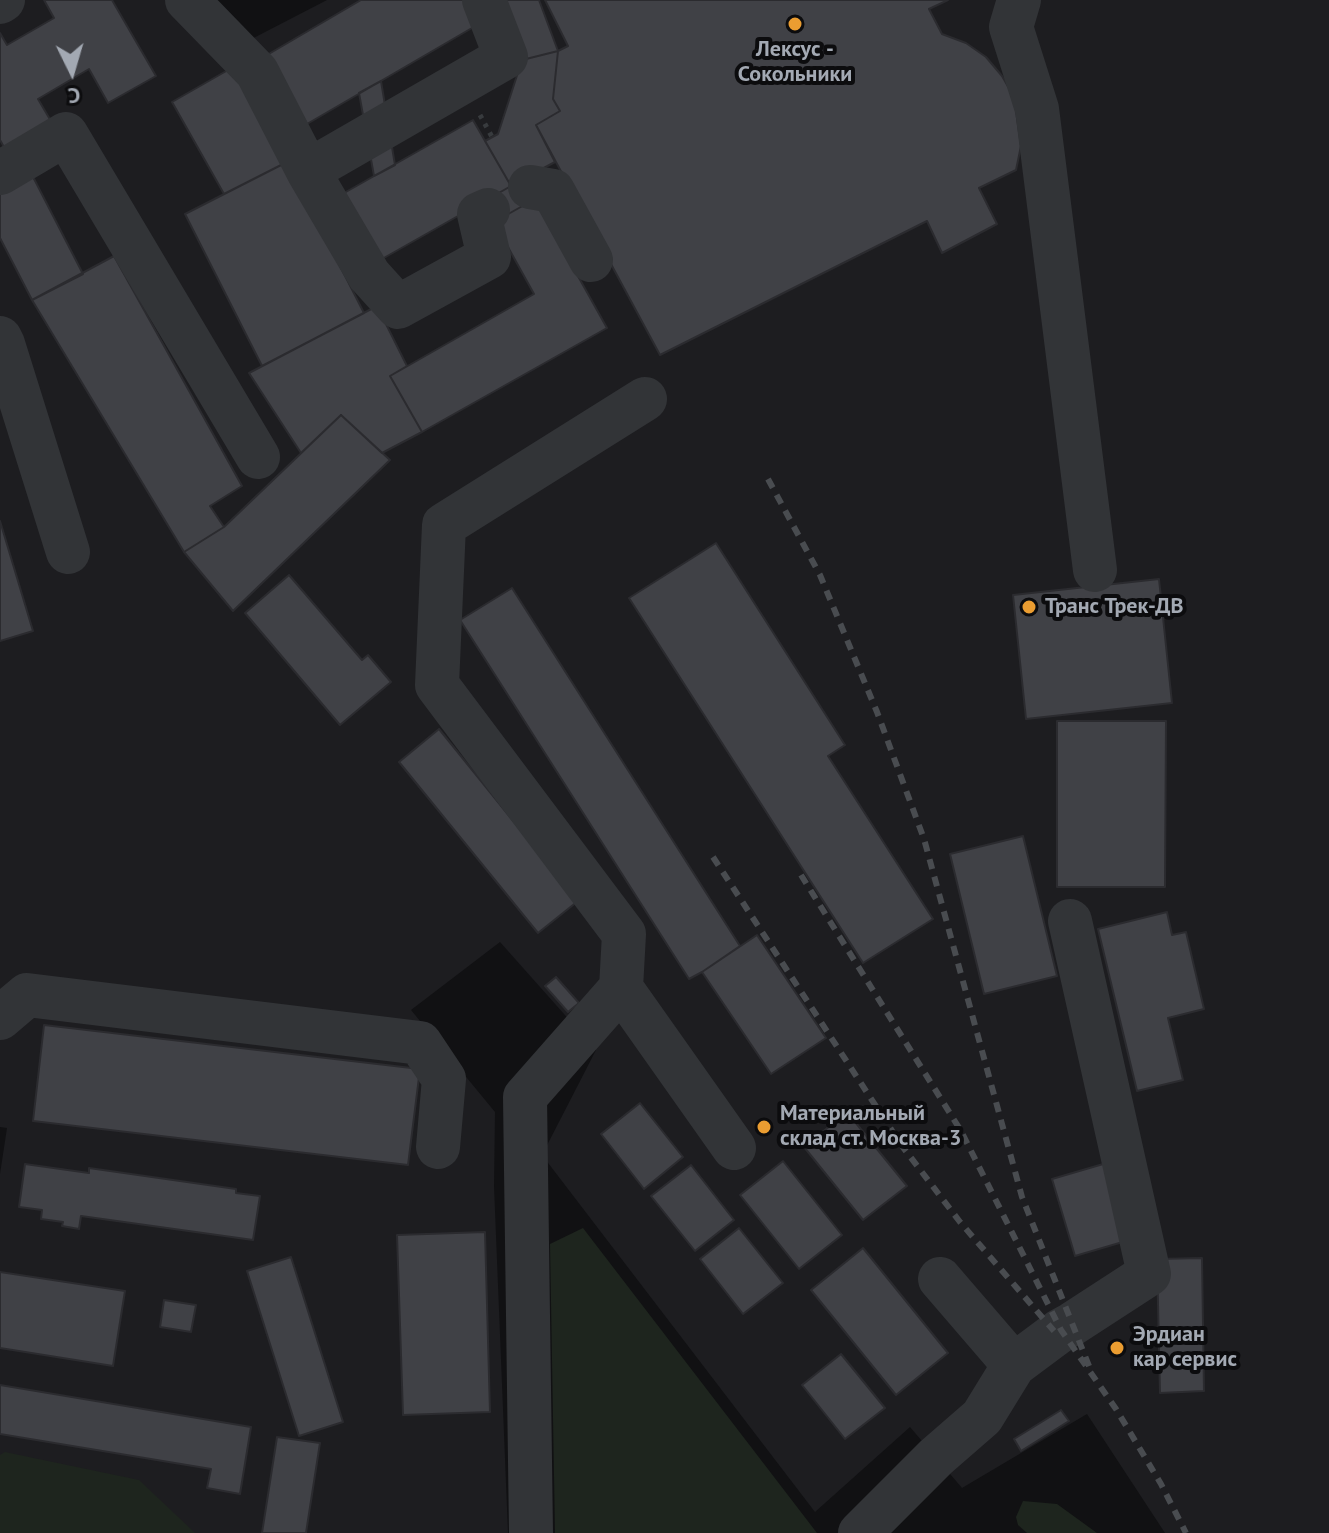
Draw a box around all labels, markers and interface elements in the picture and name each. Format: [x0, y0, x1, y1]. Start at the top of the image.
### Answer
marker: Лексус - Сокольники [786, 15, 804, 33]
north arrow [32, 32, 112, 112]
place label: Лексус - Сокольники [738, 37, 852, 88]
text: С [67, 81, 81, 110]
place label: Транс Трек-ДВ [1045, 594, 1184, 620]
marker: Транс Трек-ДВ [1020, 598, 1038, 616]
place label: Материальный склад ст. Москва-3 [780, 1101, 961, 1152]
marker: Материальный склад ст. Москва-3 [755, 1118, 773, 1136]
place label: Эрдиан кар сервис [1133, 1322, 1237, 1374]
marker: Эрдиан кар сервис [1108, 1339, 1126, 1357]

